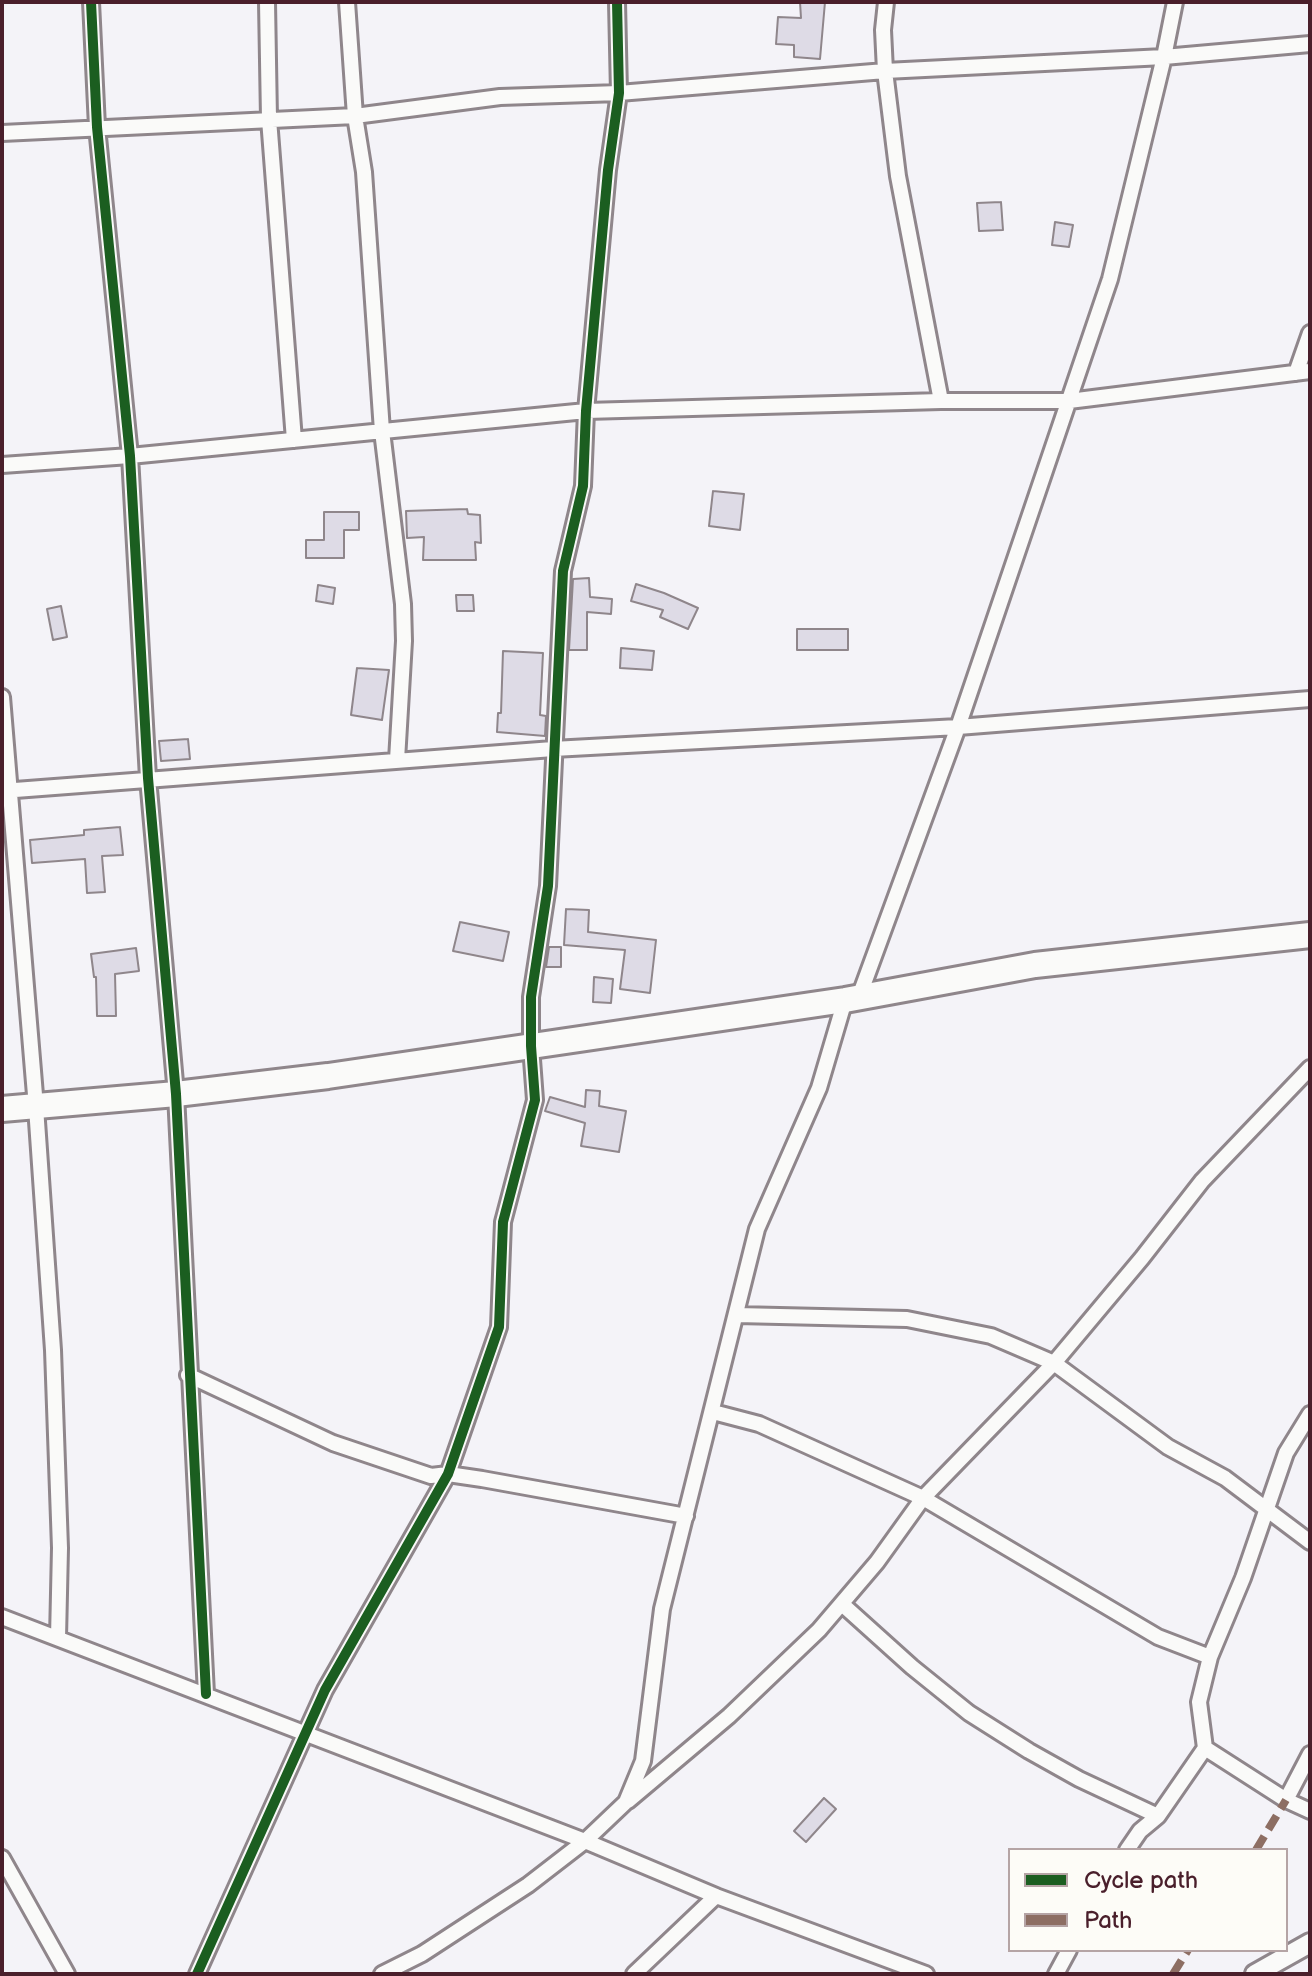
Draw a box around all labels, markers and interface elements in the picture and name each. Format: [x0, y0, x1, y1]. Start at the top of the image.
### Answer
legend [1008, 1848, 1288, 1952]
text: Cycle path [1084, 1866, 1198, 1895]
text: Path [1084, 1906, 1132, 1935]

